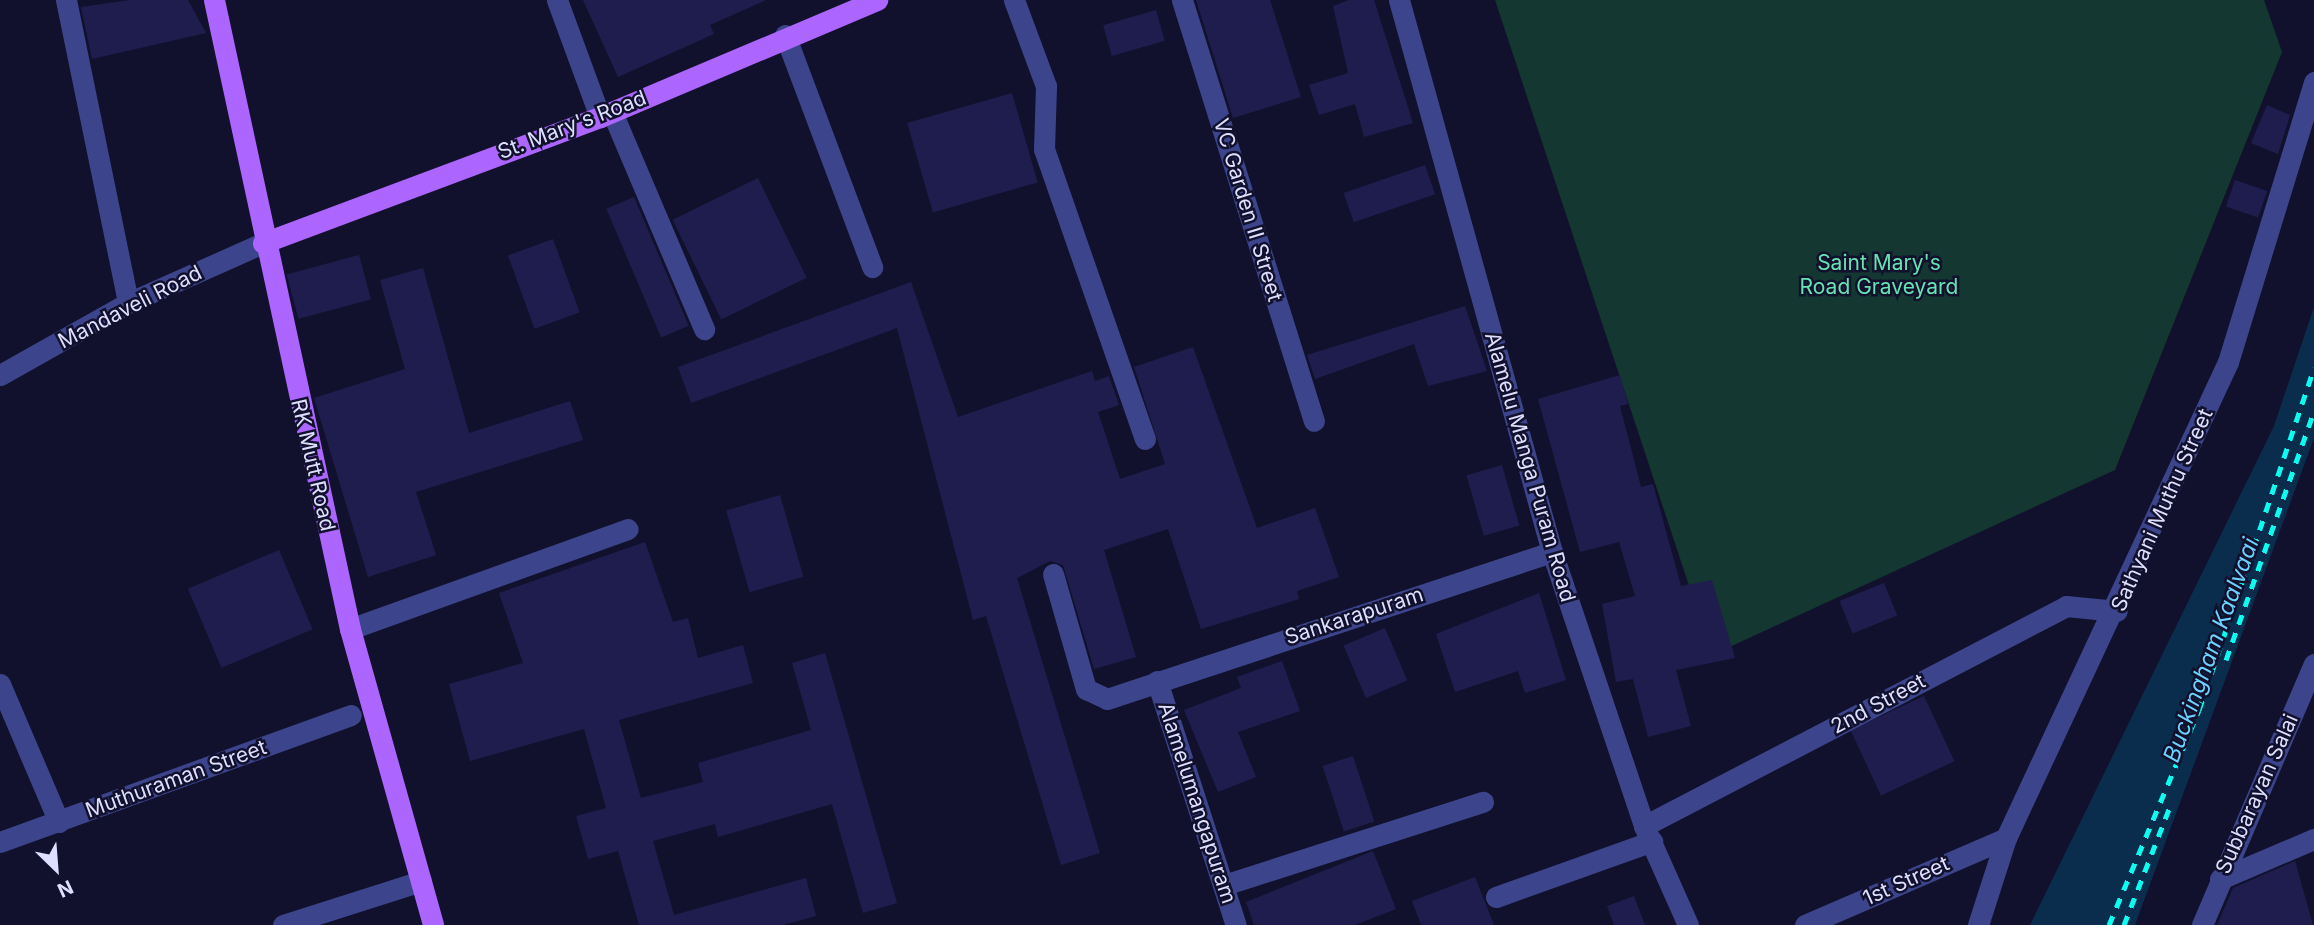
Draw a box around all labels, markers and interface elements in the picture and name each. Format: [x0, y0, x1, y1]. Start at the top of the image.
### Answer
street label: St. Mary's Road [494, 85, 650, 165]
street label: VC Garden II Street [1208, 116, 1288, 304]
park label: Saint Mary's Road Graveyard [1800, 250, 1958, 300]
street label: Mandaveli Road [54, 260, 206, 354]
street label: Alamelu Manga Puram Road [1479, 329, 1581, 605]
street label: RK Mutt Road [286, 397, 340, 533]
street label: Sathyani Muthu Street [2106, 405, 2218, 615]
water label: Buckingham Kaalvaai [2158, 534, 2264, 766]
street label: Sankarapuram [1282, 582, 1426, 650]
street label: 2nd Street [1827, 669, 1929, 739]
street label: Alamelumangapuram [1153, 699, 1241, 907]
street label: Subbarayan Salai [2211, 710, 2303, 878]
street label: Muthuraman Street [82, 735, 270, 823]
north arrow [21, 834, 91, 904]
street label: 1st Street [1859, 851, 1953, 911]
text: N [54, 875, 77, 902]

